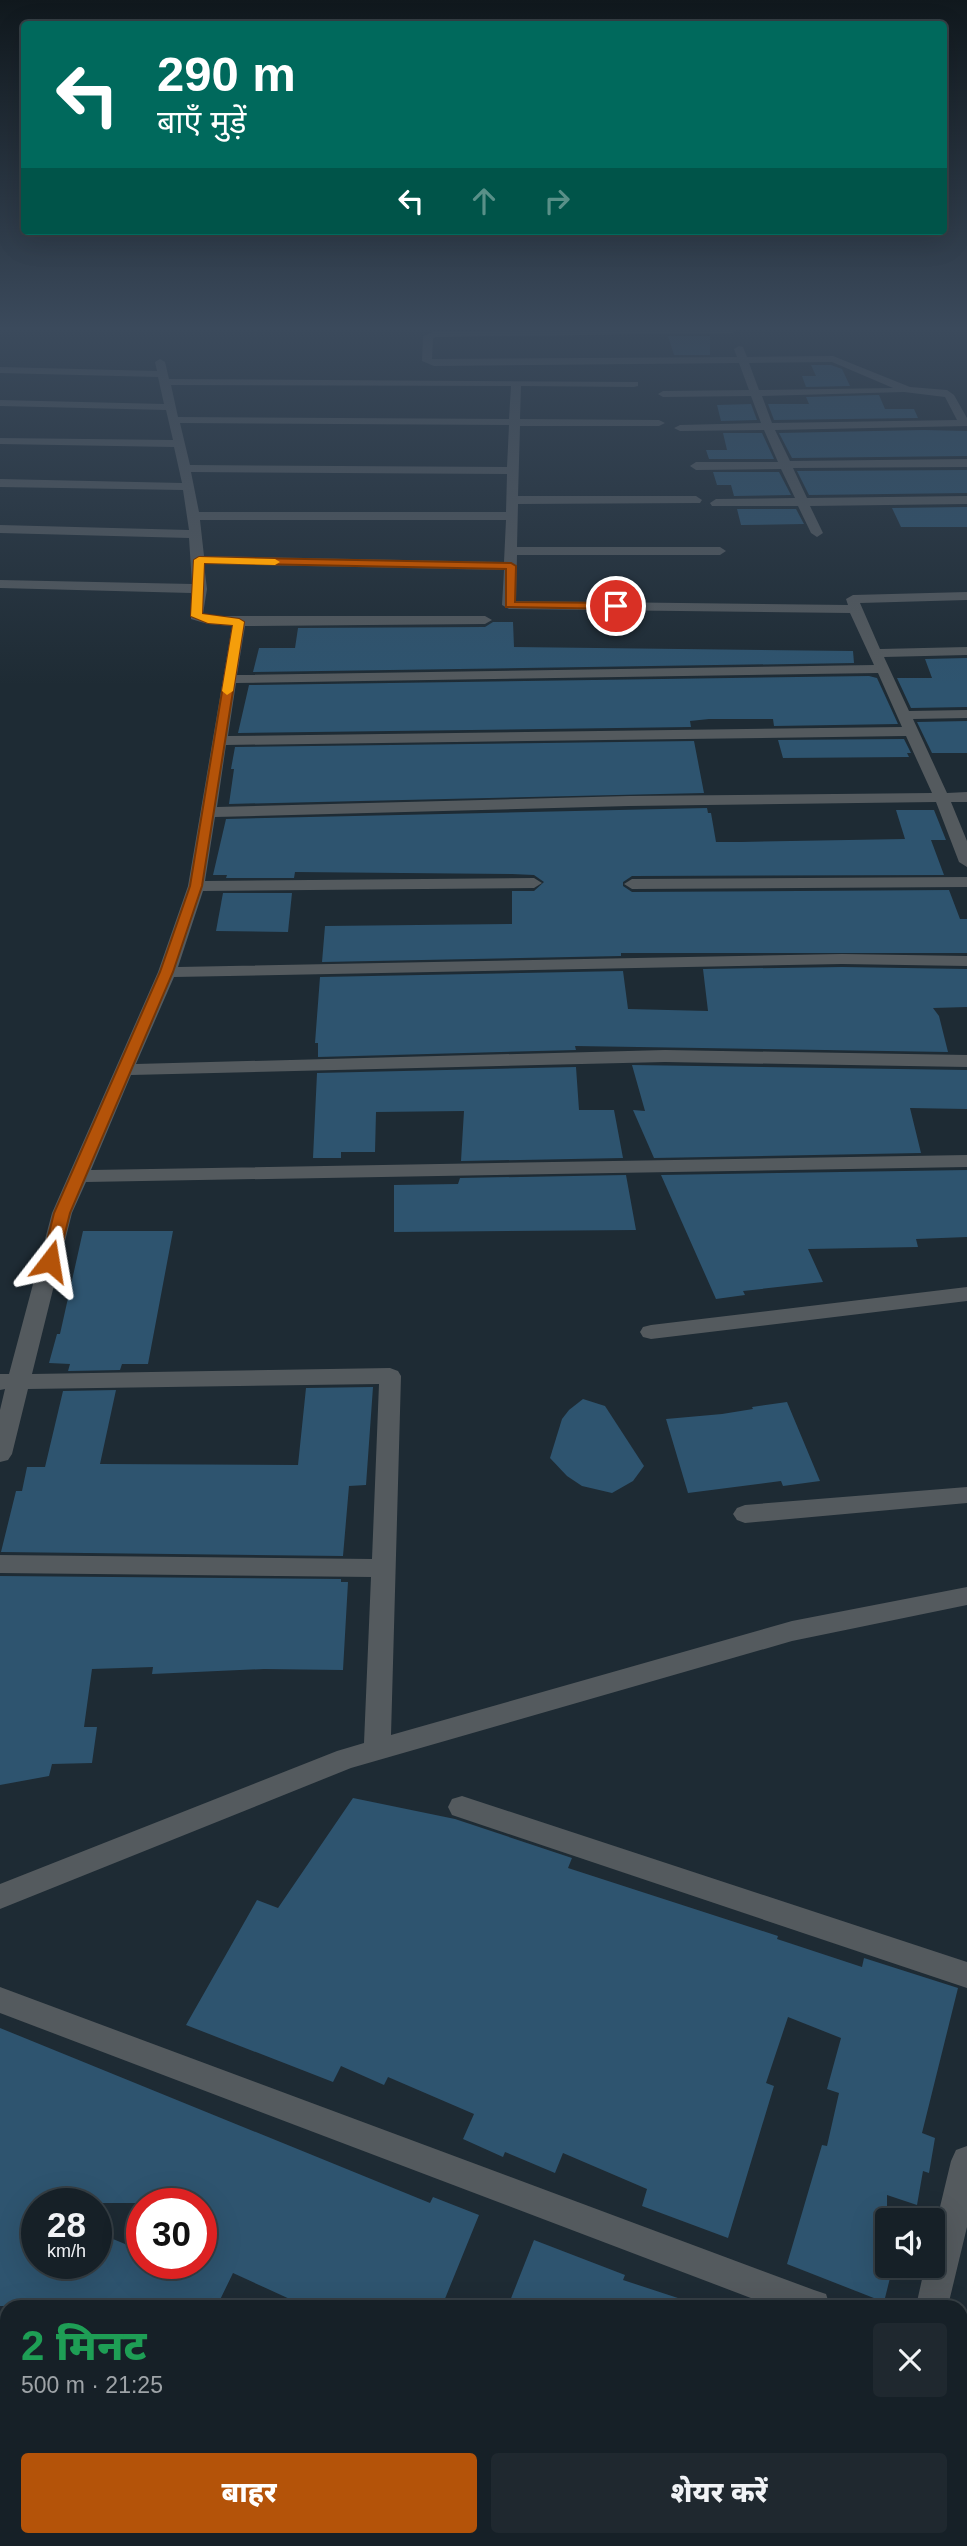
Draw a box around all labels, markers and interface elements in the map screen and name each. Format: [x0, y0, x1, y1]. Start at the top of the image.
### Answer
text: 290 m [157, 47, 296, 101]
icon: left [42, 49, 133, 140]
text: बाएँ मुड़ें [157, 104, 246, 140]
icon: left [392, 182, 430, 220]
icon: ahead [465, 182, 503, 220]
icon: right [538, 182, 576, 220]
pin [586, 576, 646, 636]
icon: arrive [597, 587, 635, 625]
position arrow [13, 1224, 87, 1298]
speed limit sign: 30 [126, 2188, 217, 2279]
text: 28 [47, 2205, 86, 2244]
map controls [875, 2208, 945, 2278]
button: sound [875, 2208, 945, 2278]
text: km/h [47, 2241, 86, 2261]
text: 2 मिनट [21, 2322, 146, 2369]
button: close [873, 2323, 947, 2397]
text: 500 m · 21:25 [21, 2372, 163, 2398]
button: बाहर [21, 2453, 477, 2533]
button: शेयर करें [491, 2453, 947, 2533]

